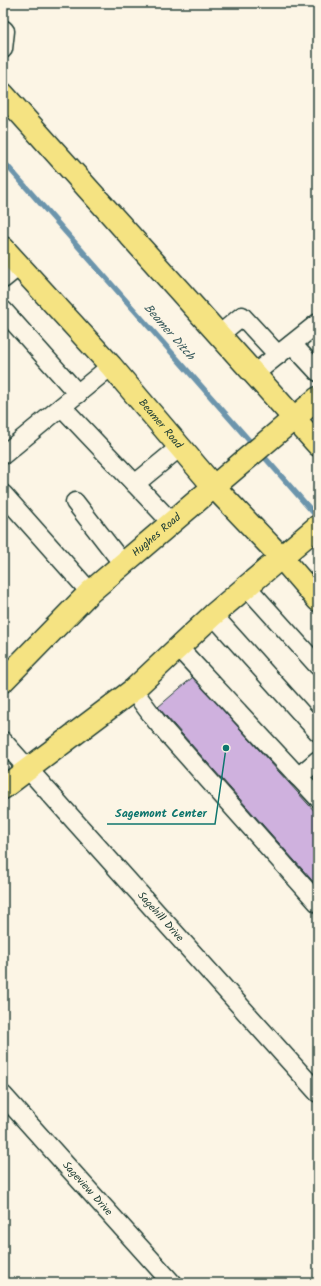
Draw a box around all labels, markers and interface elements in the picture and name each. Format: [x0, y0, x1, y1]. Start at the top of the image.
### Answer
water label: Beamer Ditch [139, 300, 200, 366]
street label: Beamer Road [134, 395, 187, 453]
street label: Hughes Road [128, 509, 186, 562]
callout: Sagemont Center [107, 800, 215, 824]
text: Sagemont Center [115, 804, 208, 823]
street label: Sagehill Drive [133, 888, 188, 946]
street label: Sageview Drive [58, 1157, 117, 1220]

